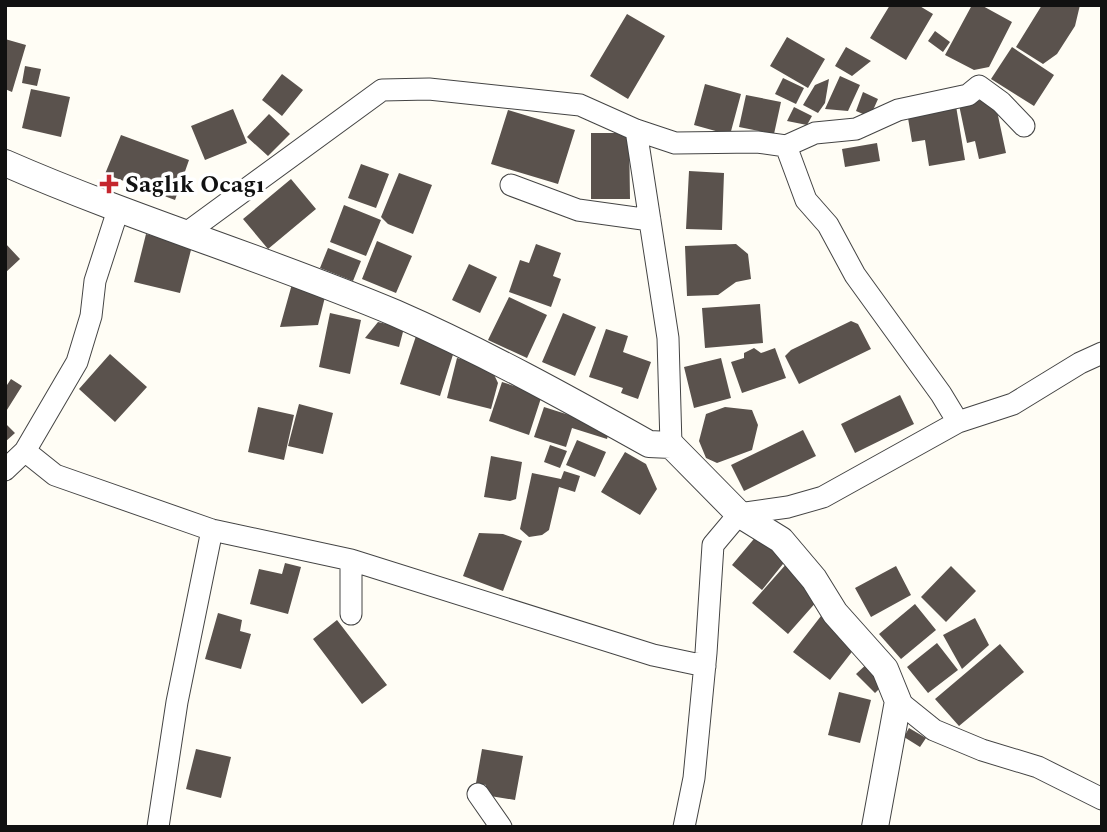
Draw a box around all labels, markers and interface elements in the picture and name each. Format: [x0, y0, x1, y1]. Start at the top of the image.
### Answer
place label: Saglık Ocagı [125, 167, 264, 203]
marker: Saglık Ocagı [99, 174, 119, 194]

